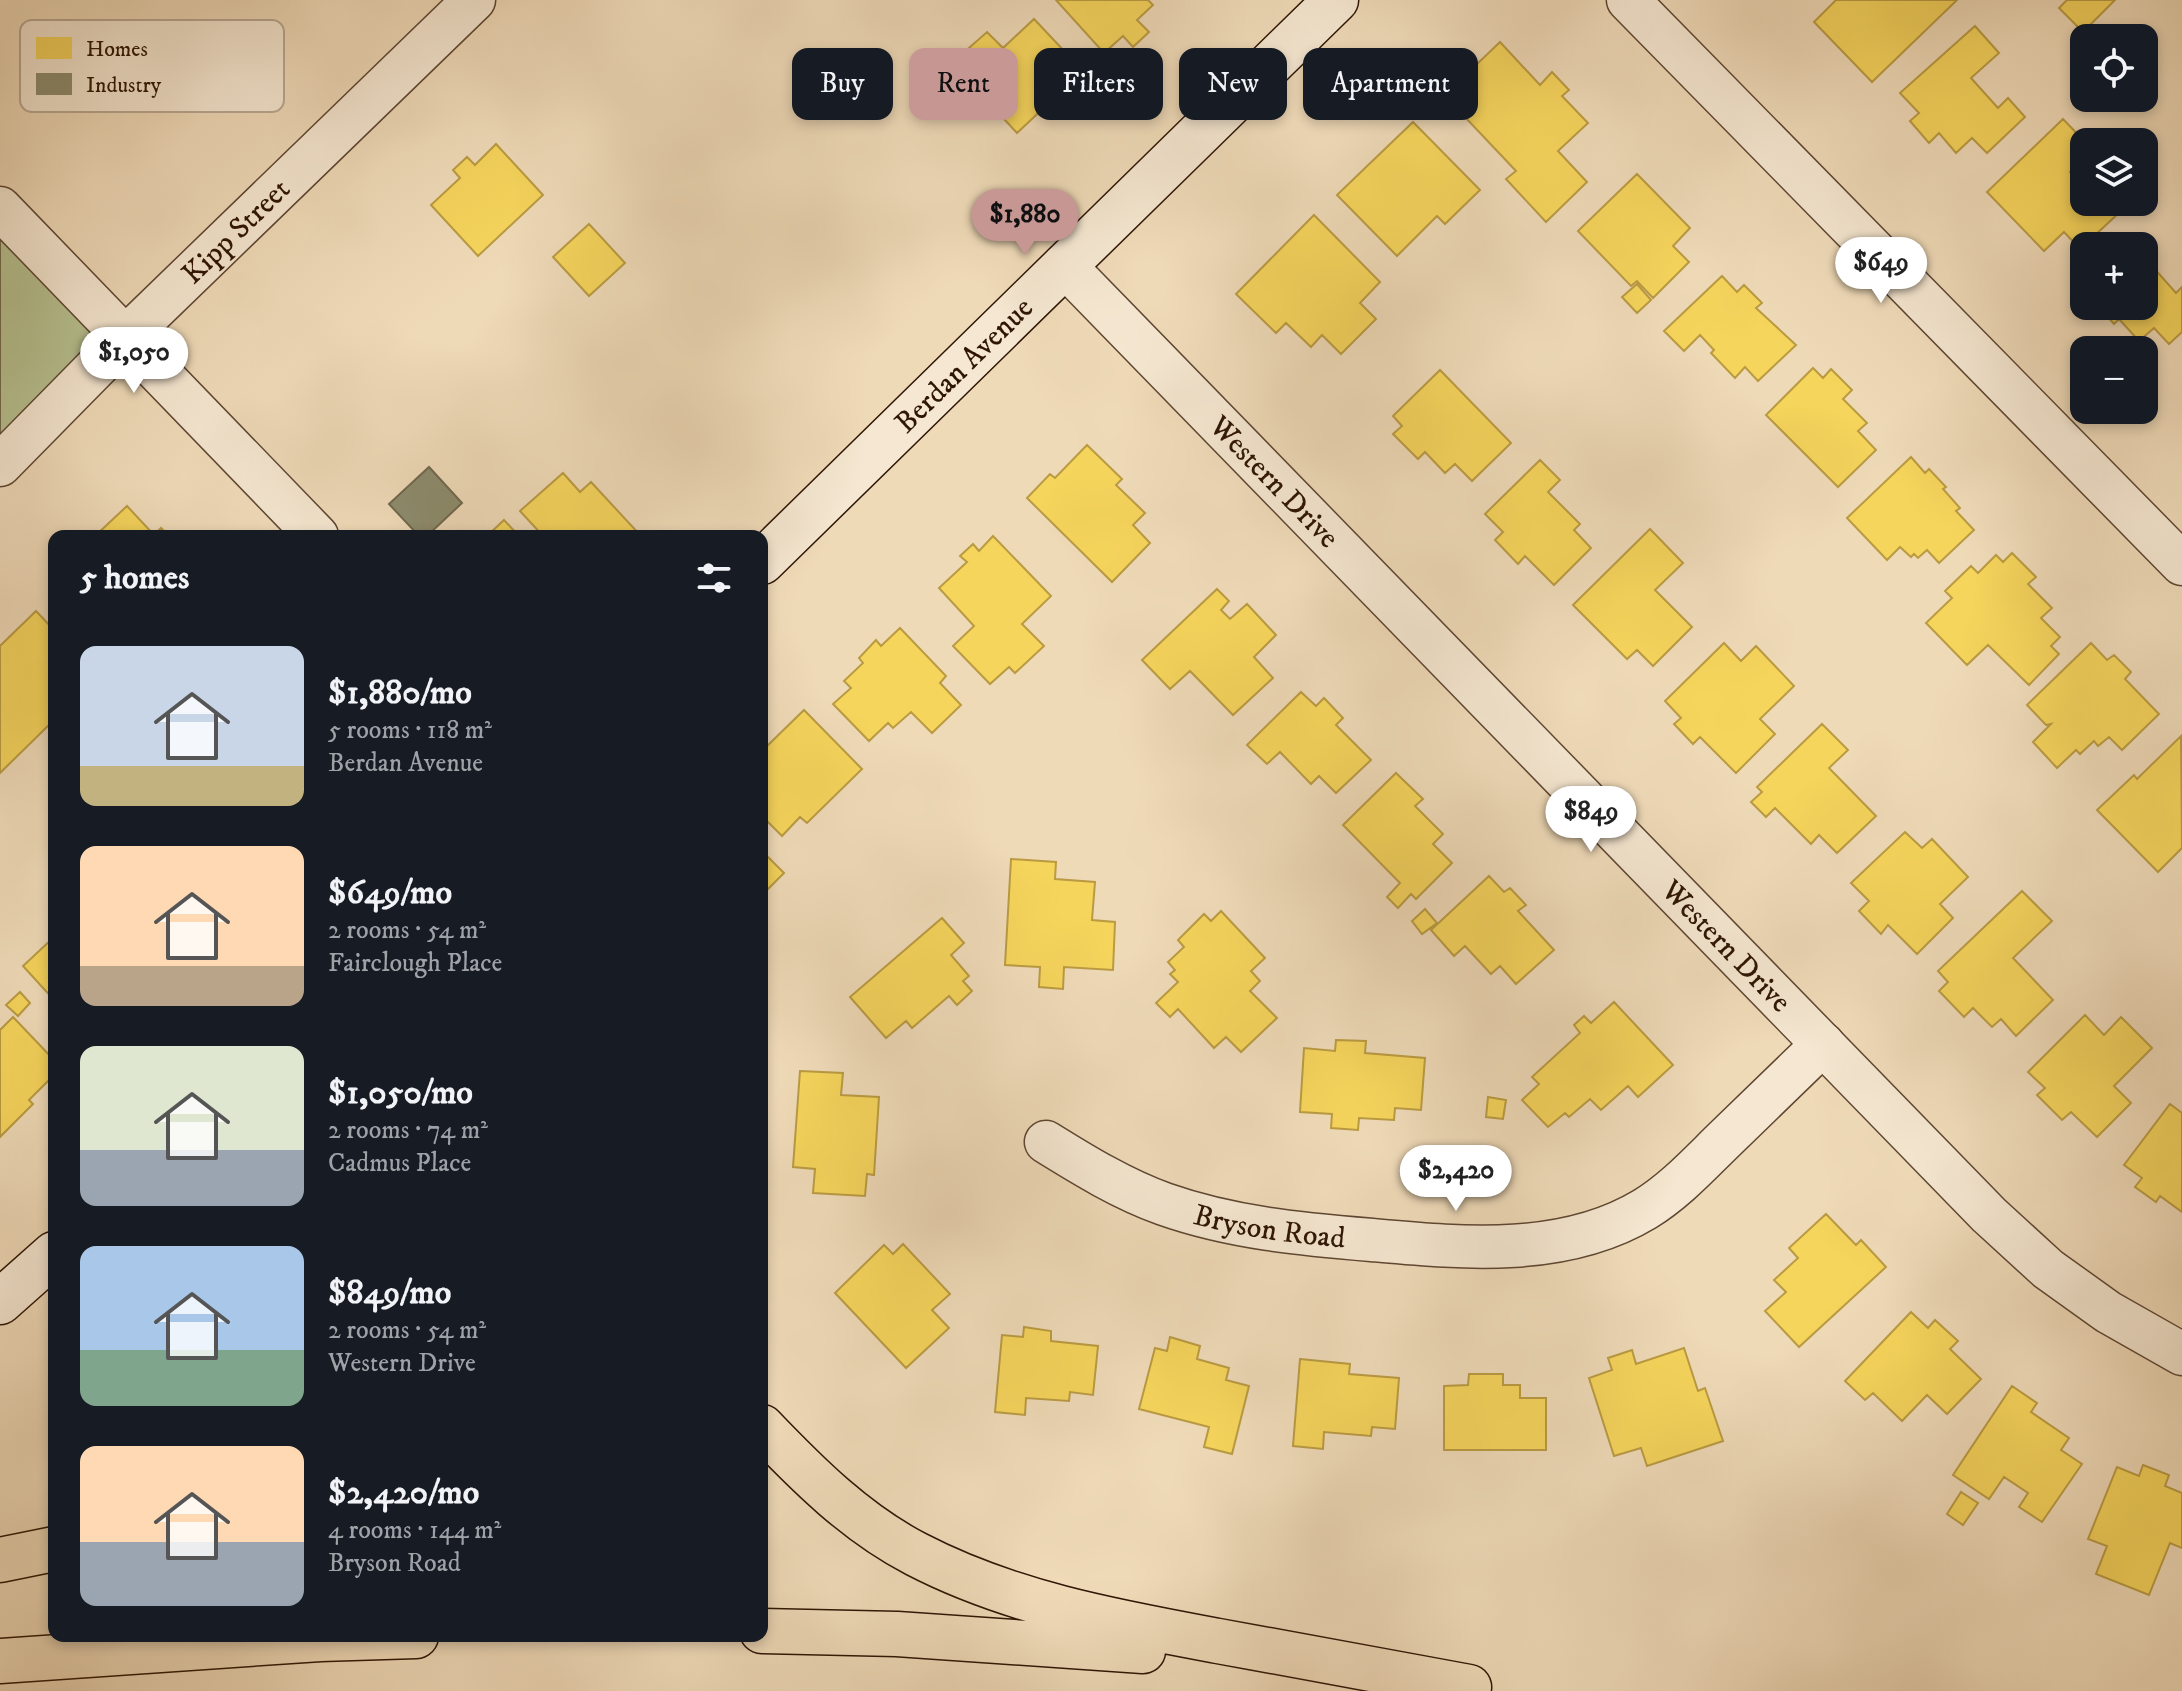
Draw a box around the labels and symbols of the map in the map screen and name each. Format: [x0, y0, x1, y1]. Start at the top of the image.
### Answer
legend [20, 20, 284, 112]
text: Homes [86, 36, 148, 63]
text: Industry [86, 72, 162, 99]
street label: Kipp Street [175, 171, 298, 293]
pin: $1,880 [960, 189, 1090, 257]
pin: $649 [1834, 237, 1928, 305]
street label: Berdan Avenue [888, 290, 1041, 442]
pin: $1,050 [69, 327, 199, 395]
street label: Western Drive [1200, 408, 1346, 556]
pin: $849 [1544, 786, 1638, 854]
street label: Western Drive [1652, 872, 1798, 1021]
pin: $2,420 [1391, 1145, 1521, 1213]
street label: Bryson Road [1189, 1197, 1347, 1258]

